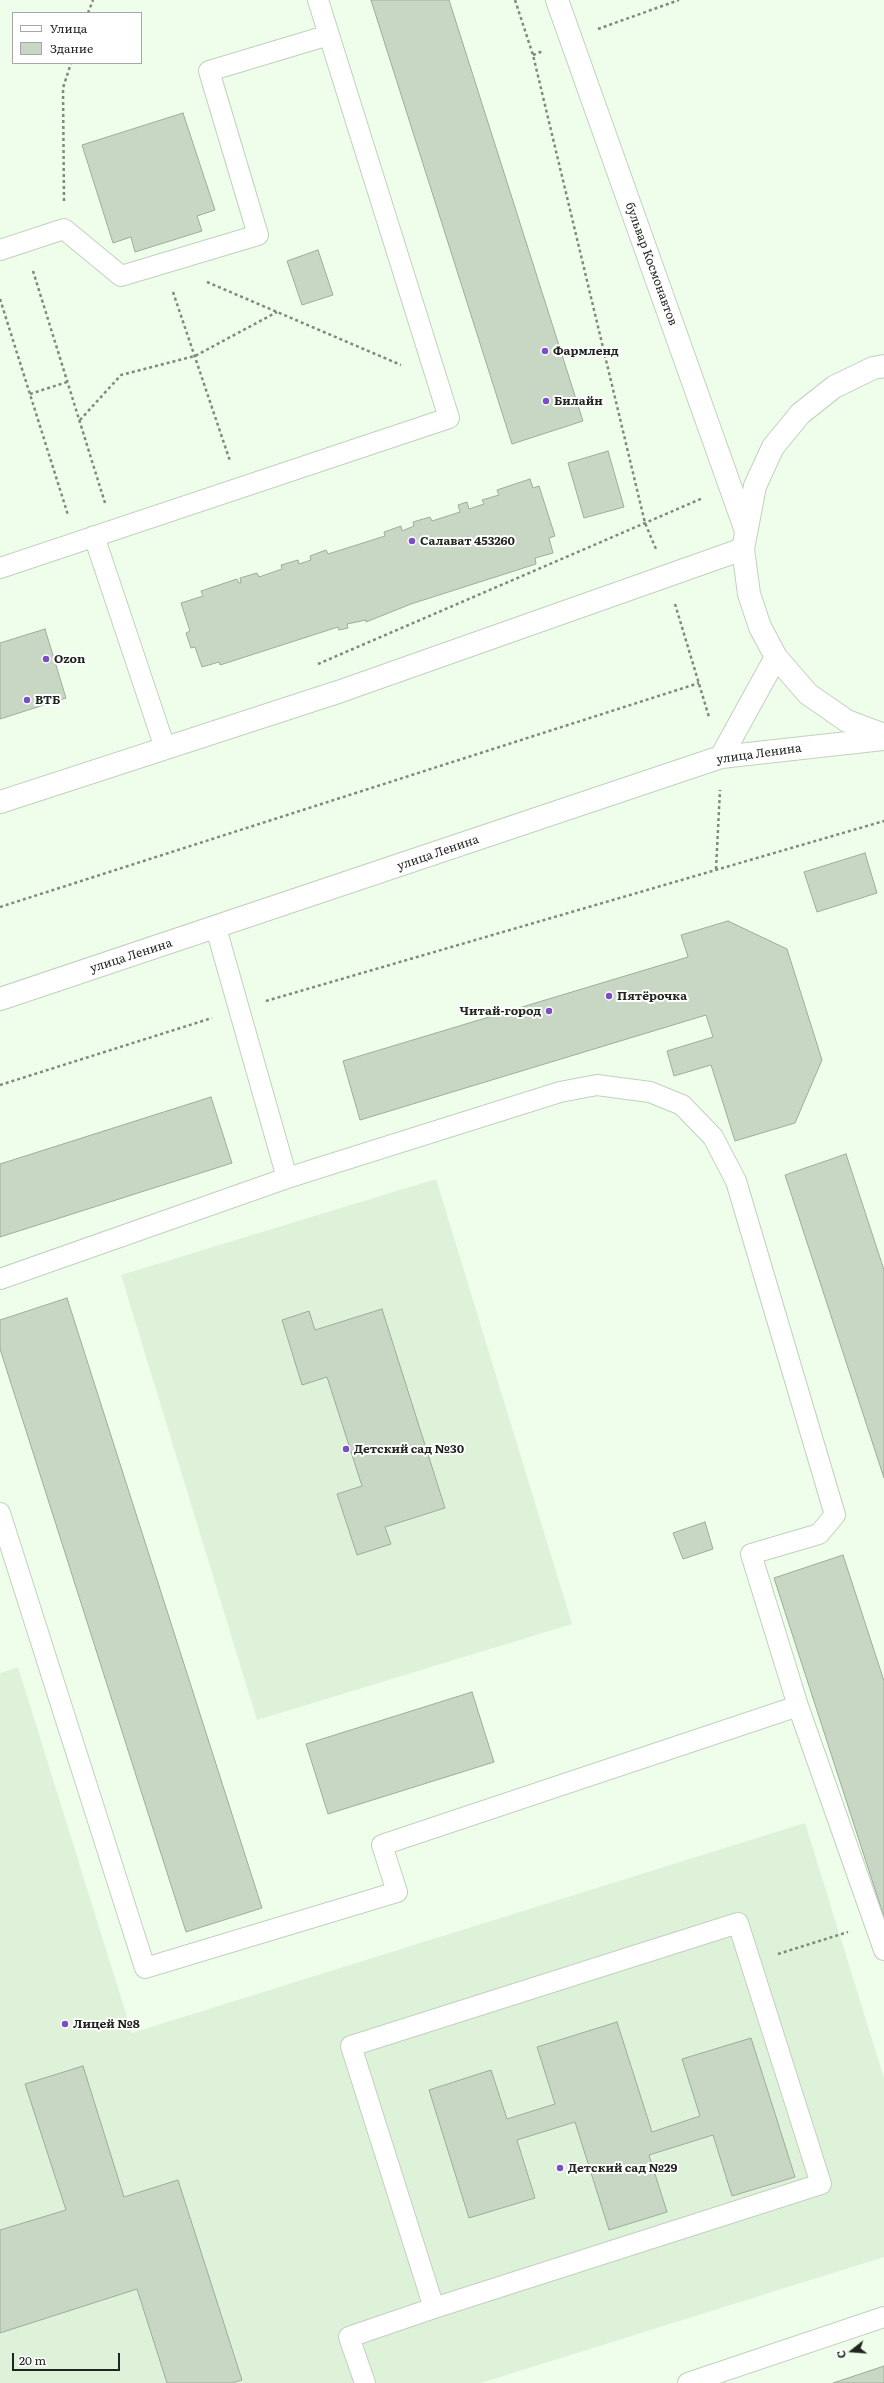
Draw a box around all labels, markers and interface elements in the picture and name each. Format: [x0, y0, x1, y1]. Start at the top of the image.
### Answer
legend [12, 12, 142, 64]
text: Улица [50, 19, 87, 37]
text: Здание [50, 39, 93, 57]
street label: бульвар Космонавтов [622, 200, 680, 328]
place label: Фармленд [553, 344, 619, 358]
marker: Фармленд [540, 346, 550, 356]
place label: Билайн [554, 394, 603, 408]
marker: Билайн [541, 396, 551, 406]
place label: Салават 453260 [420, 534, 515, 548]
marker: Салават 453260 [407, 536, 417, 546]
place label: Ozon [54, 652, 85, 666]
marker: Ozon [41, 654, 51, 664]
place label: ВТБ [35, 693, 60, 707]
marker: ВТБ [22, 695, 32, 705]
street label: улица Ленина [716, 741, 802, 767]
street label: улица Ленина [395, 832, 481, 874]
street label: улица Ленина [88, 936, 174, 976]
place label: Пятёрочка [617, 989, 687, 1003]
marker: Пятёрочка [604, 991, 614, 1001]
place label: Читай-город [460, 1004, 541, 1018]
marker: Читай-город [544, 1006, 554, 1016]
place label: Детский сад №30 [354, 1442, 464, 1456]
marker: Детский сад №30 [341, 1444, 351, 1454]
place label: Лицей №8 [73, 2017, 140, 2031]
marker: Лицей №8 [60, 2019, 70, 2029]
place label: Детский сад №29 [568, 2161, 677, 2175]
marker: Детский сад №29 [555, 2163, 565, 2173]
north arrow [832, 2331, 872, 2371]
scale bar [14, 2345, 122, 2371]
text: С [832, 2348, 849, 2361]
text: 20 m [19, 2351, 46, 2369]

